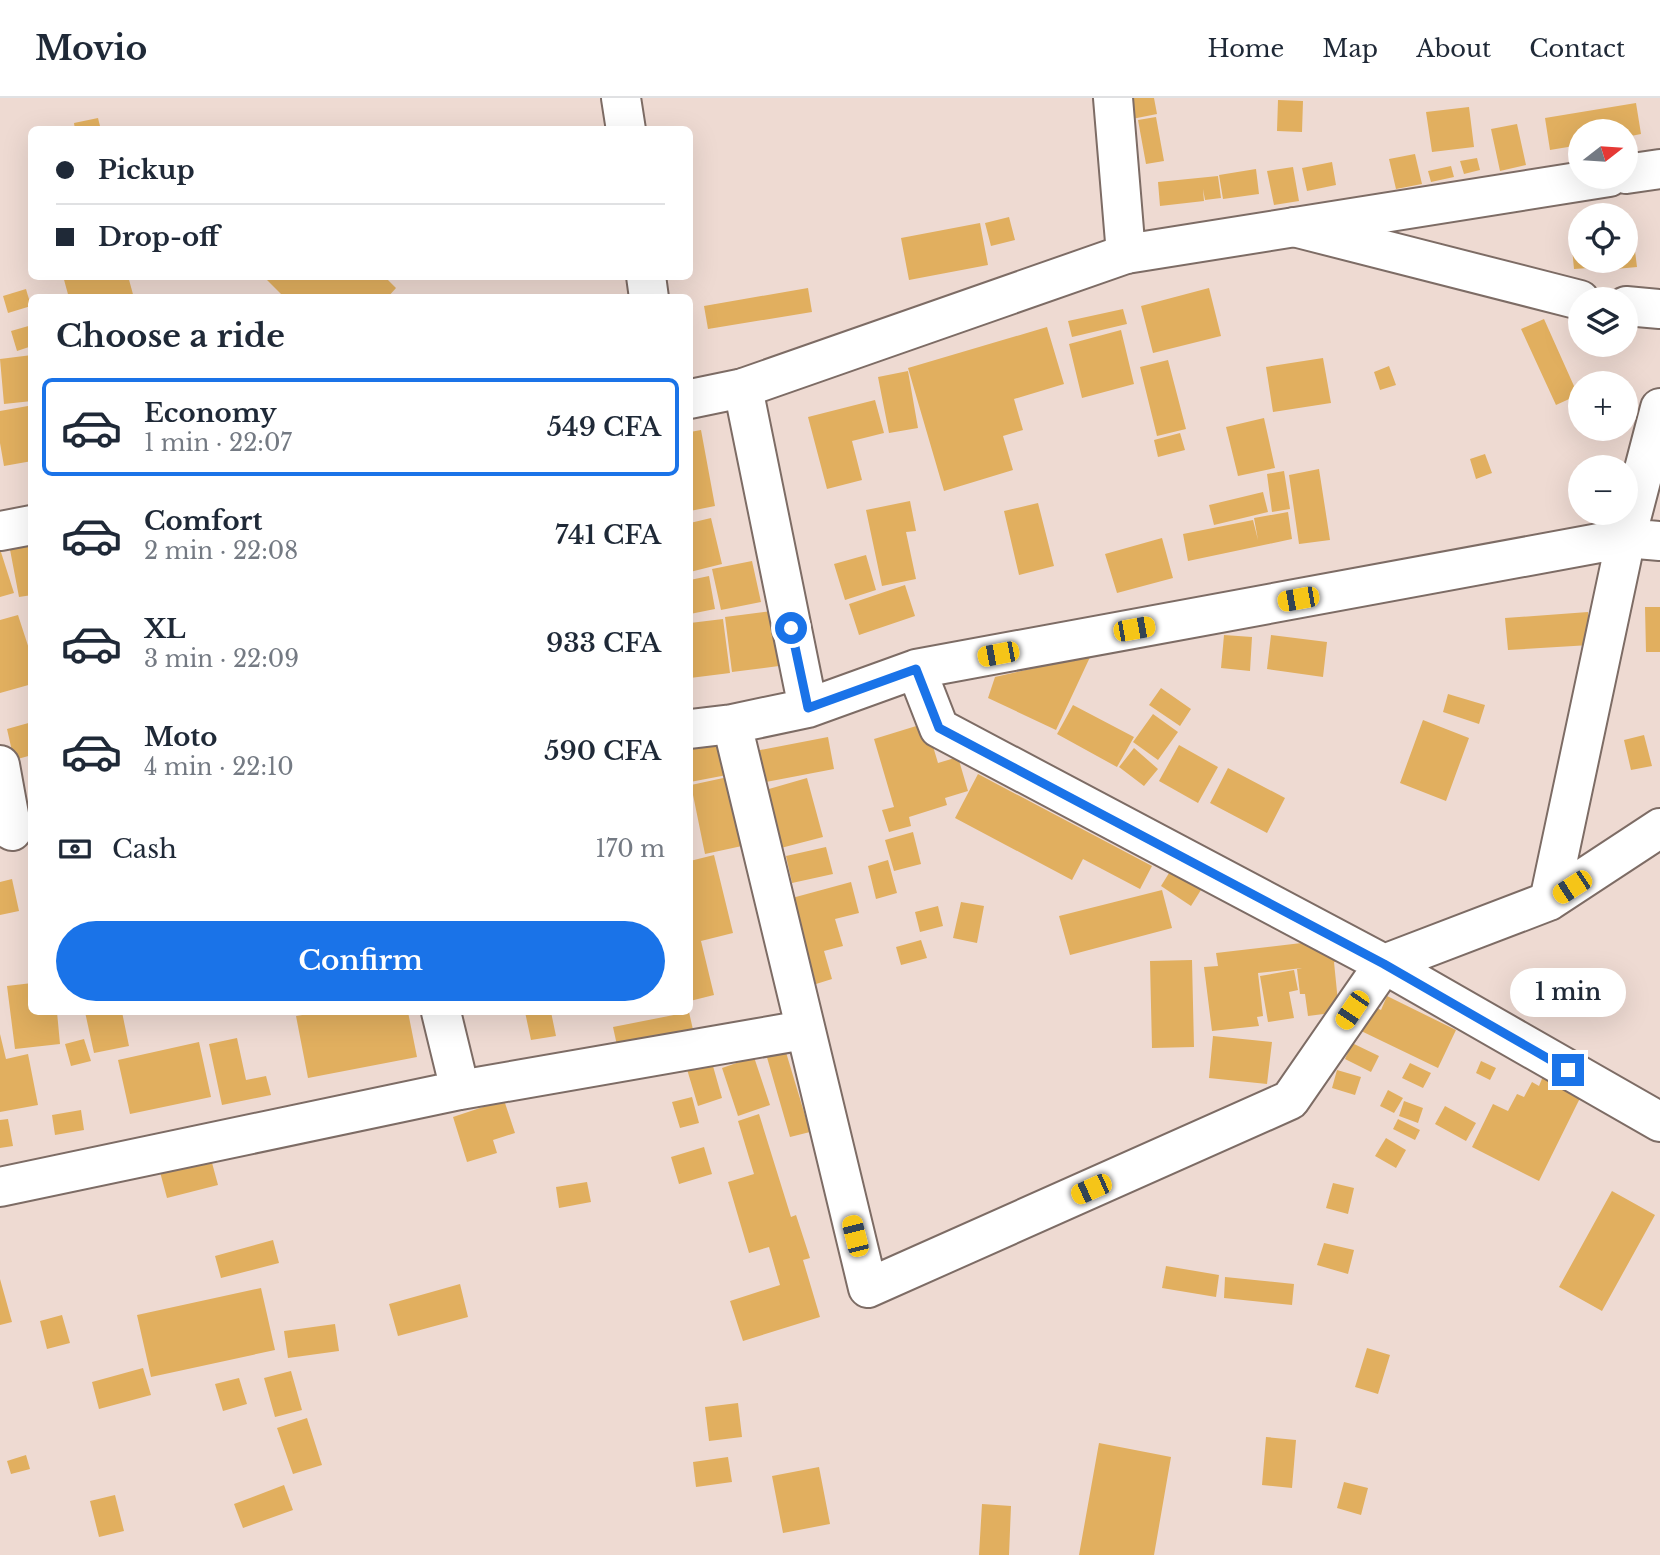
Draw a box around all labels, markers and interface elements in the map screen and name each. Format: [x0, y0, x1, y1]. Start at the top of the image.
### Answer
text: Movio [35, 28, 147, 69]
text: Home [1208, 34, 1284, 63]
text: Map [1322, 34, 1378, 63]
text: About [1416, 34, 1491, 63]
text: Contact [1529, 34, 1625, 63]
north arrow [1568, 119, 1638, 189]
map controls [1568, 119, 1638, 525]
text: Pickup [98, 154, 195, 186]
button: locate [1568, 203, 1638, 273]
text: Drop-off [98, 221, 219, 253]
button: layers [1568, 287, 1638, 357]
text: Choose a ride [56, 316, 285, 356]
button: + [1568, 371, 1638, 441]
icon: car [60, 396, 123, 459]
text: Economy [144, 397, 277, 429]
text: 549 CFA [547, 411, 661, 443]
text: 1 min · 22:07 [144, 429, 292, 457]
button: − [1568, 455, 1638, 525]
icon: car [60, 504, 123, 567]
text: Comfort [144, 505, 262, 537]
text: 741 CFA [555, 519, 661, 551]
text: 2 min · 22:08 [144, 537, 298, 565]
car [1276, 585, 1321, 613]
icon: car [60, 612, 123, 675]
route start [775, 612, 807, 644]
text: XL [144, 613, 186, 645]
car [1112, 615, 1157, 643]
text: 933 CFA [546, 627, 661, 659]
car [976, 640, 1021, 668]
text: 3 min · 22:09 [144, 645, 299, 673]
icon: car [60, 720, 123, 783]
text: Moto [144, 721, 217, 753]
text: 590 CFA [544, 735, 661, 767]
text: 4 min · 22:10 [144, 753, 294, 781]
icon: cash [56, 830, 94, 868]
text: Cash [112, 833, 177, 865]
text: 170 m [595, 835, 665, 863]
car [1549, 867, 1596, 907]
button: Confirm [56, 921, 665, 1001]
callout: 1 min [1510, 968, 1626, 1018]
text: 1 min [1535, 978, 1601, 1006]
car [1332, 987, 1373, 1033]
route end [1552, 1054, 1584, 1086]
car [1068, 1171, 1115, 1207]
car [840, 1213, 871, 1259]

